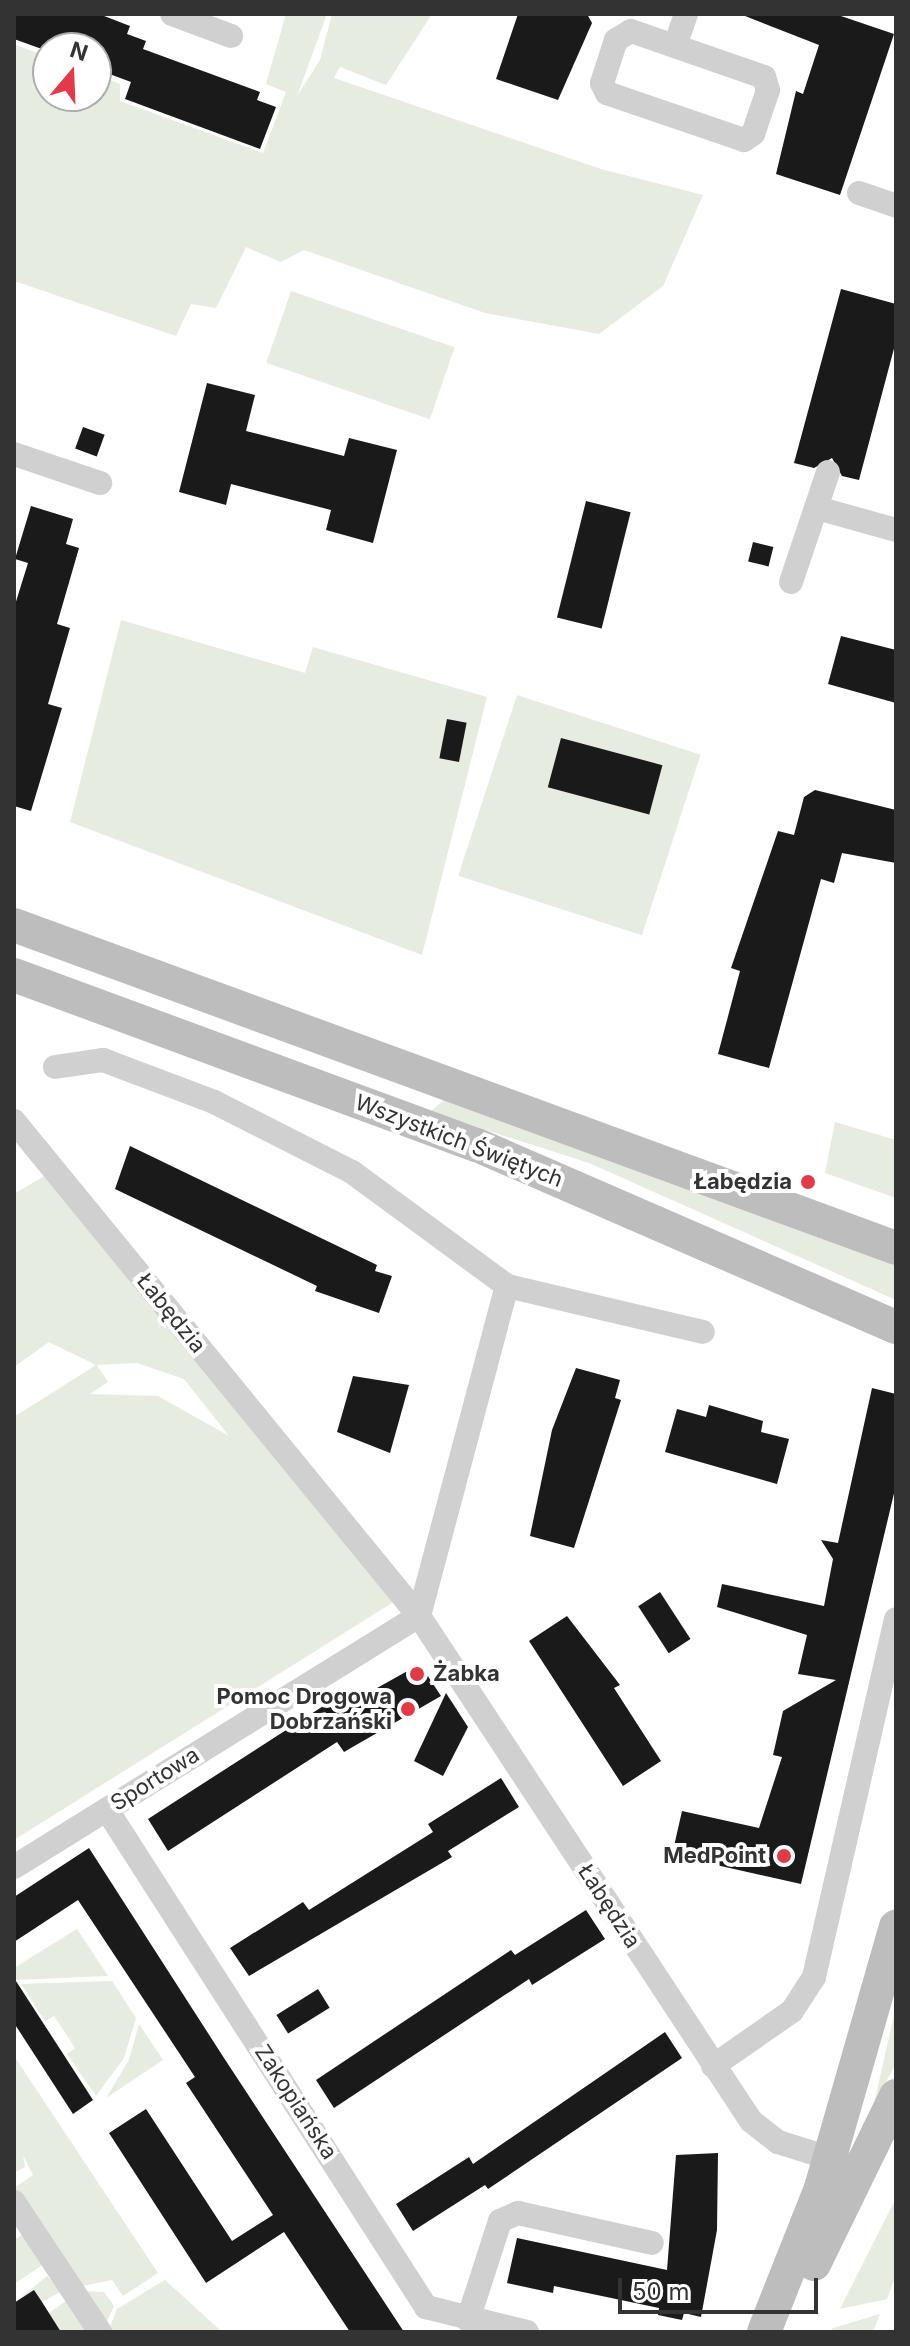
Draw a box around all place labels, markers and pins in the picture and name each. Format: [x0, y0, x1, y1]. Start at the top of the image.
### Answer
place label: Łabędzia [694, 1169, 792, 1195]
marker: Łabędzia [799, 1173, 817, 1191]
place label: Żabka [433, 1661, 500, 1687]
marker: Żabka [408, 1665, 426, 1683]
place label: Pomoc Drogowa Dobrzański [216, 1683, 392, 1734]
marker: Pomoc Drogowa Dobrzański [399, 1700, 417, 1718]
place label: MedPoint [663, 1843, 766, 1869]
marker: MedPoint [773, 1845, 795, 1867]

